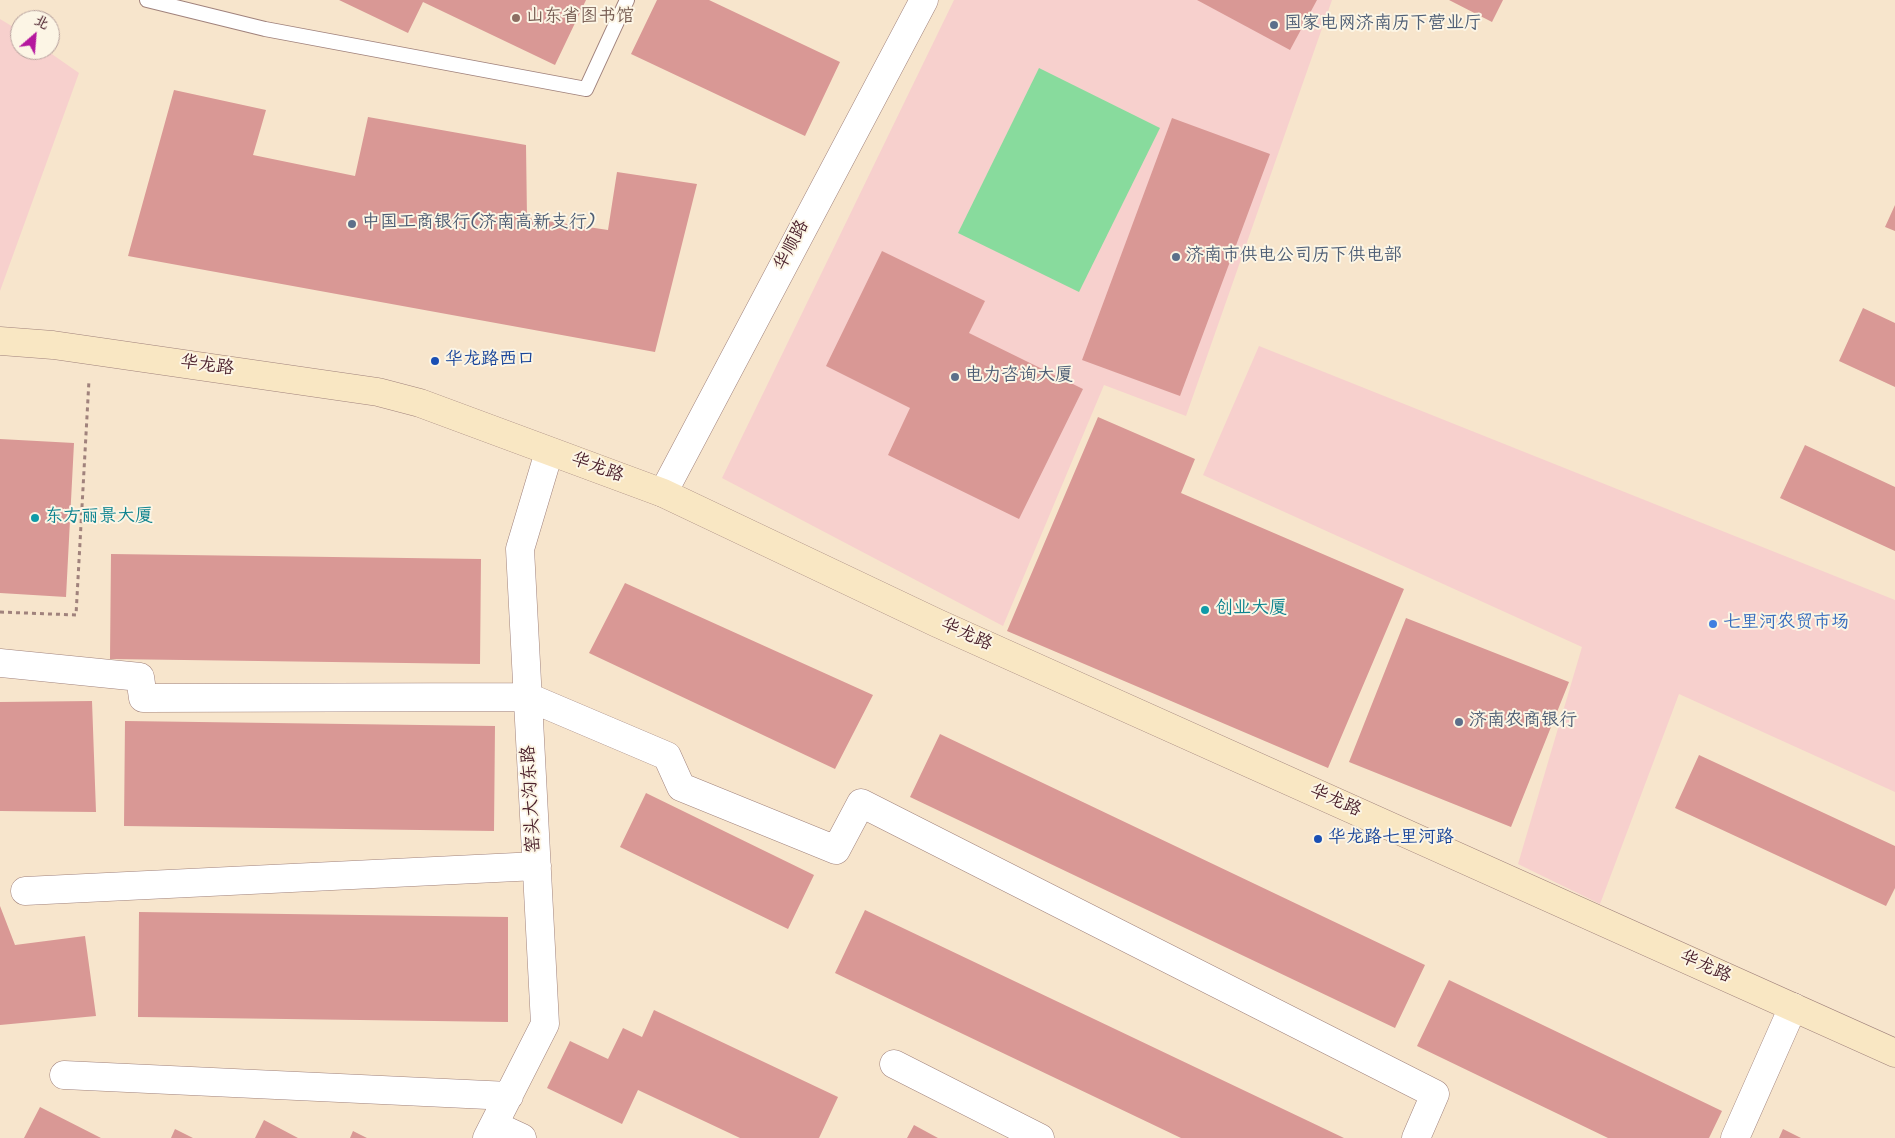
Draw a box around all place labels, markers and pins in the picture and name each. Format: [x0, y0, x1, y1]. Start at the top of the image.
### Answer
place label: 山东省图书馆 [526, 7, 634, 29]
marker: 山东省图书馆 [510, 12, 522, 24]
place label: 国家电网济南历下营业厅 [1284, 14, 1482, 36]
marker: 国家电网济南历下营业厅 [1268, 19, 1280, 31]
place label: 中国工商银行(济南高新支行) [362, 213, 596, 235]
marker: 中国工商银行(济南高新支行) [346, 218, 358, 230]
place label: 济南市供电公司历下供电部 [1186, 246, 1402, 268]
marker: 济南市供电公司历下供电部 [1170, 251, 1182, 263]
place label: 华龙路西口 [445, 350, 535, 372]
marker: 华龙路西口 [429, 355, 441, 367]
place label: 电力咨询大厦 [965, 366, 1073, 388]
marker: 电力咨询大厦 [949, 371, 961, 383]
place label: 东方丽景大厦 [45, 507, 153, 529]
marker: 东方丽景大厦 [29, 512, 41, 524]
place label: 创业大厦 [1215, 599, 1287, 621]
marker: 创业大厦 [1199, 604, 1211, 616]
place label: 七里河农贸市场 [1723, 613, 1849, 635]
marker: 七里河农贸市场 [1707, 618, 1719, 630]
place label: 济南农商银行 [1469, 711, 1577, 733]
marker: 济南农商银行 [1453, 716, 1465, 728]
place label: 华龙路七里河路 [1328, 828, 1454, 850]
marker: 华龙路七里河路 [1312, 833, 1324, 845]

